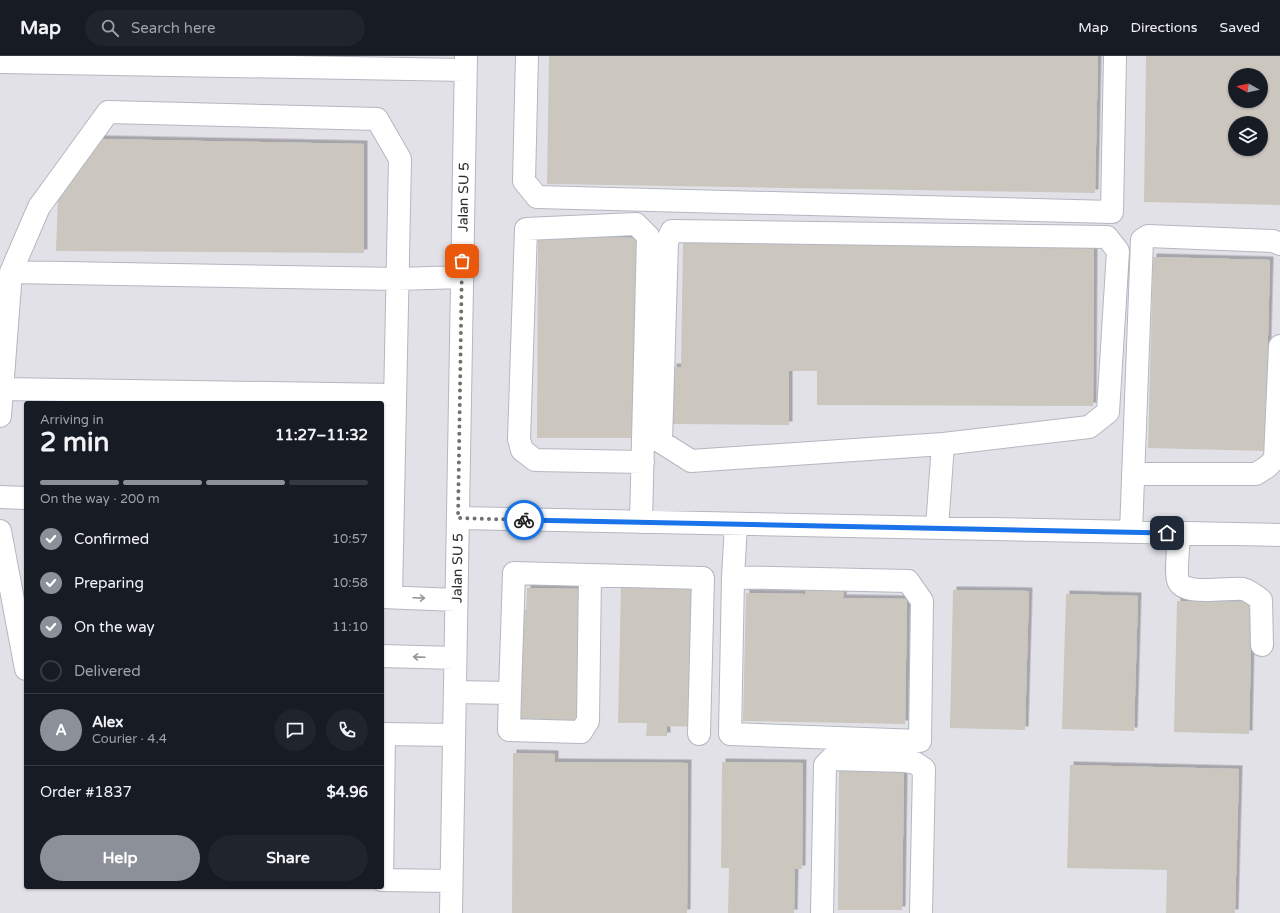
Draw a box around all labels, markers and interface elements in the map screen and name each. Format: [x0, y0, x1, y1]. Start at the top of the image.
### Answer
search box [85, 10, 365, 46]
text: Map [20, 17, 61, 39]
icon: search [99, 17, 121, 39]
text: Search here [131, 19, 215, 37]
text: Map [1078, 19, 1109, 36]
text: Directions [1131, 19, 1198, 36]
text: Saved [1220, 19, 1260, 36]
north arrow [1228, 68, 1268, 108]
map controls [1228, 68, 1268, 156]
button: layers [1228, 116, 1268, 156]
street label: Jalan SU 5 [454, 162, 473, 232]
pin [445, 244, 479, 278]
icon: bag [451, 250, 473, 272]
text: Arriving in [40, 412, 104, 428]
text: 11:27–11:32 [275, 426, 368, 444]
text: 2 min [40, 427, 109, 458]
text: On the way · 200 m [40, 491, 160, 507]
courier [504, 500, 544, 540]
icon: bike [513, 509, 535, 531]
pin [1150, 516, 1184, 550]
icon: home [1156, 522, 1178, 544]
icon: check [40, 528, 62, 550]
text: Confirmed [74, 530, 149, 548]
text: 10:57 [332, 531, 368, 547]
street label: Jalan SU 5 [448, 533, 467, 603]
icon: check [40, 572, 62, 594]
text: Preparing [74, 574, 144, 592]
text: 10:58 [332, 575, 368, 591]
one-way arrow [412, 595, 425, 602]
icon: check [40, 616, 62, 638]
text: On the way [74, 618, 154, 636]
text: 11:10 [332, 619, 368, 635]
one-way arrow [413, 653, 426, 661]
text: Delivered [74, 662, 141, 680]
button: chat [274, 709, 316, 751]
button: phone [326, 709, 368, 751]
text: Alex [92, 713, 123, 731]
text: A [55, 721, 67, 739]
text: Courier · 4.4 [92, 731, 167, 747]
text: Order #1837 [40, 783, 132, 801]
text: $4.96 [327, 783, 368, 801]
button: Help [40, 835, 200, 881]
button: Share [208, 835, 368, 881]

